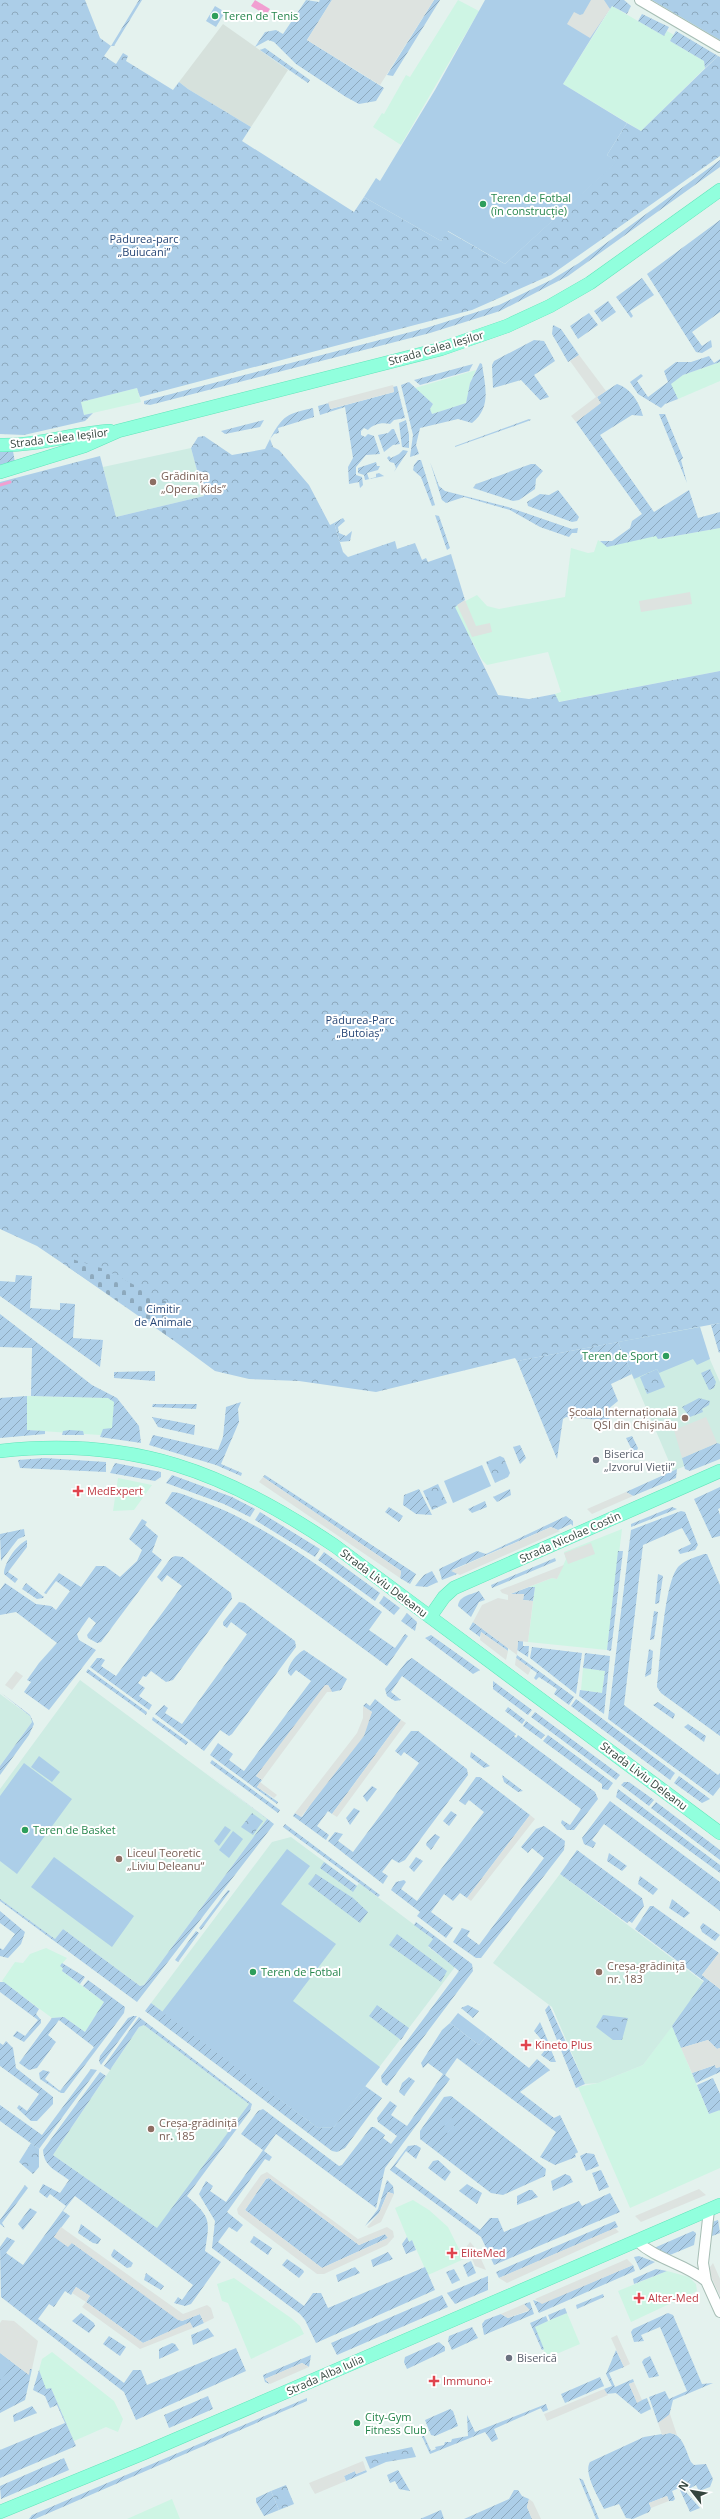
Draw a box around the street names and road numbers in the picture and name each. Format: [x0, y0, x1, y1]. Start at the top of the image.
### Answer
street label: Strada Calea Ieșilor [387, 327, 486, 368]
street label: Strada Calea Ieșilor [9, 424, 109, 451]
street label: Strada Nicolae Costin [517, 1507, 623, 1566]
street label: Strada Liviu Deleanu [338, 1545, 431, 1620]
street label: Strada Liviu Deleanu [598, 1738, 691, 1813]
street label: Strada Alba Iulia [284, 2351, 366, 2398]

